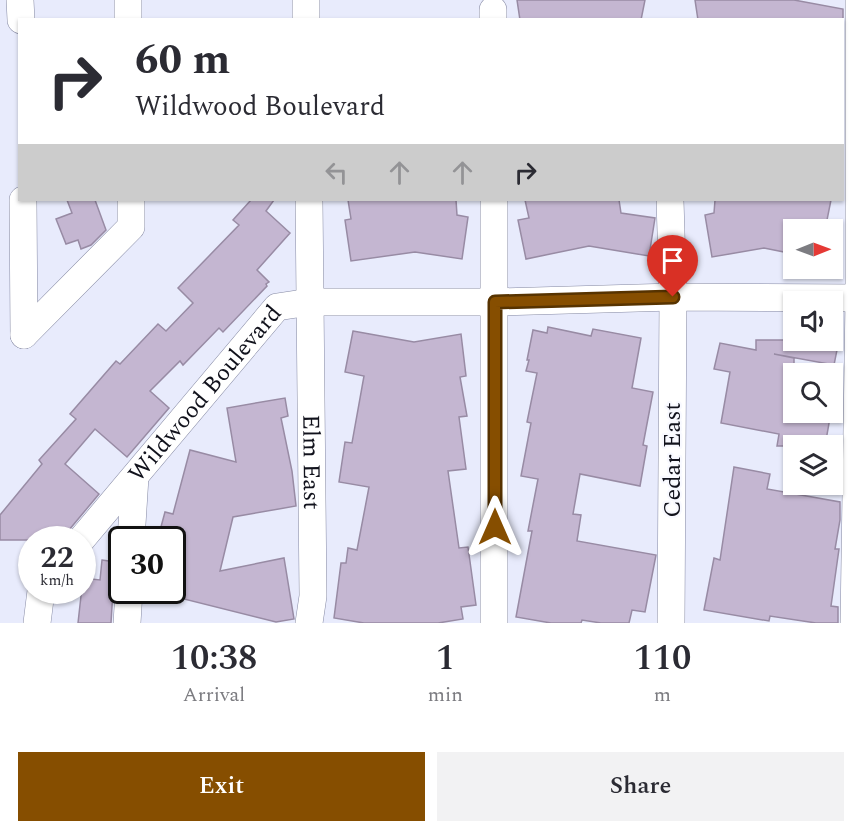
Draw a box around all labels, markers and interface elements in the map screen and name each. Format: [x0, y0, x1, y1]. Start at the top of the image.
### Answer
text: 60 m [135, 29, 230, 92]
icon: right [36, 42, 114, 120]
text: Wildwood Boulevard [135, 86, 385, 128]
icon: left [320, 156, 353, 189]
icon: ahead [383, 156, 416, 189]
icon: ahead [446, 156, 479, 189]
icon: right [509, 156, 542, 189]
north arrow [783, 219, 843, 279]
map controls [783, 219, 843, 495]
pin [647, 235, 698, 297]
icon: arrive [656, 244, 689, 277]
button: sound [783, 291, 843, 351]
street label: Wildwood Boulevard [120, 297, 291, 490]
button: search [783, 363, 843, 423]
street label: Cedar East [655, 402, 691, 518]
street label: Elm East [292, 414, 329, 510]
button: layers [783, 435, 843, 495]
position arrow [463, 495, 527, 559]
speed limit sign: 30 [108, 526, 186, 604]
text: 22 [40, 535, 74, 581]
text: km/h [40, 569, 74, 592]
text: 10:38 [171, 631, 257, 686]
text: 1 [436, 631, 455, 686]
text: 110 [633, 631, 691, 686]
text: Arrival [183, 680, 245, 710]
text: min [428, 680, 463, 710]
text: m [654, 680, 671, 710]
button: Exit [18, 752, 425, 821]
button: Share [437, 752, 844, 821]

